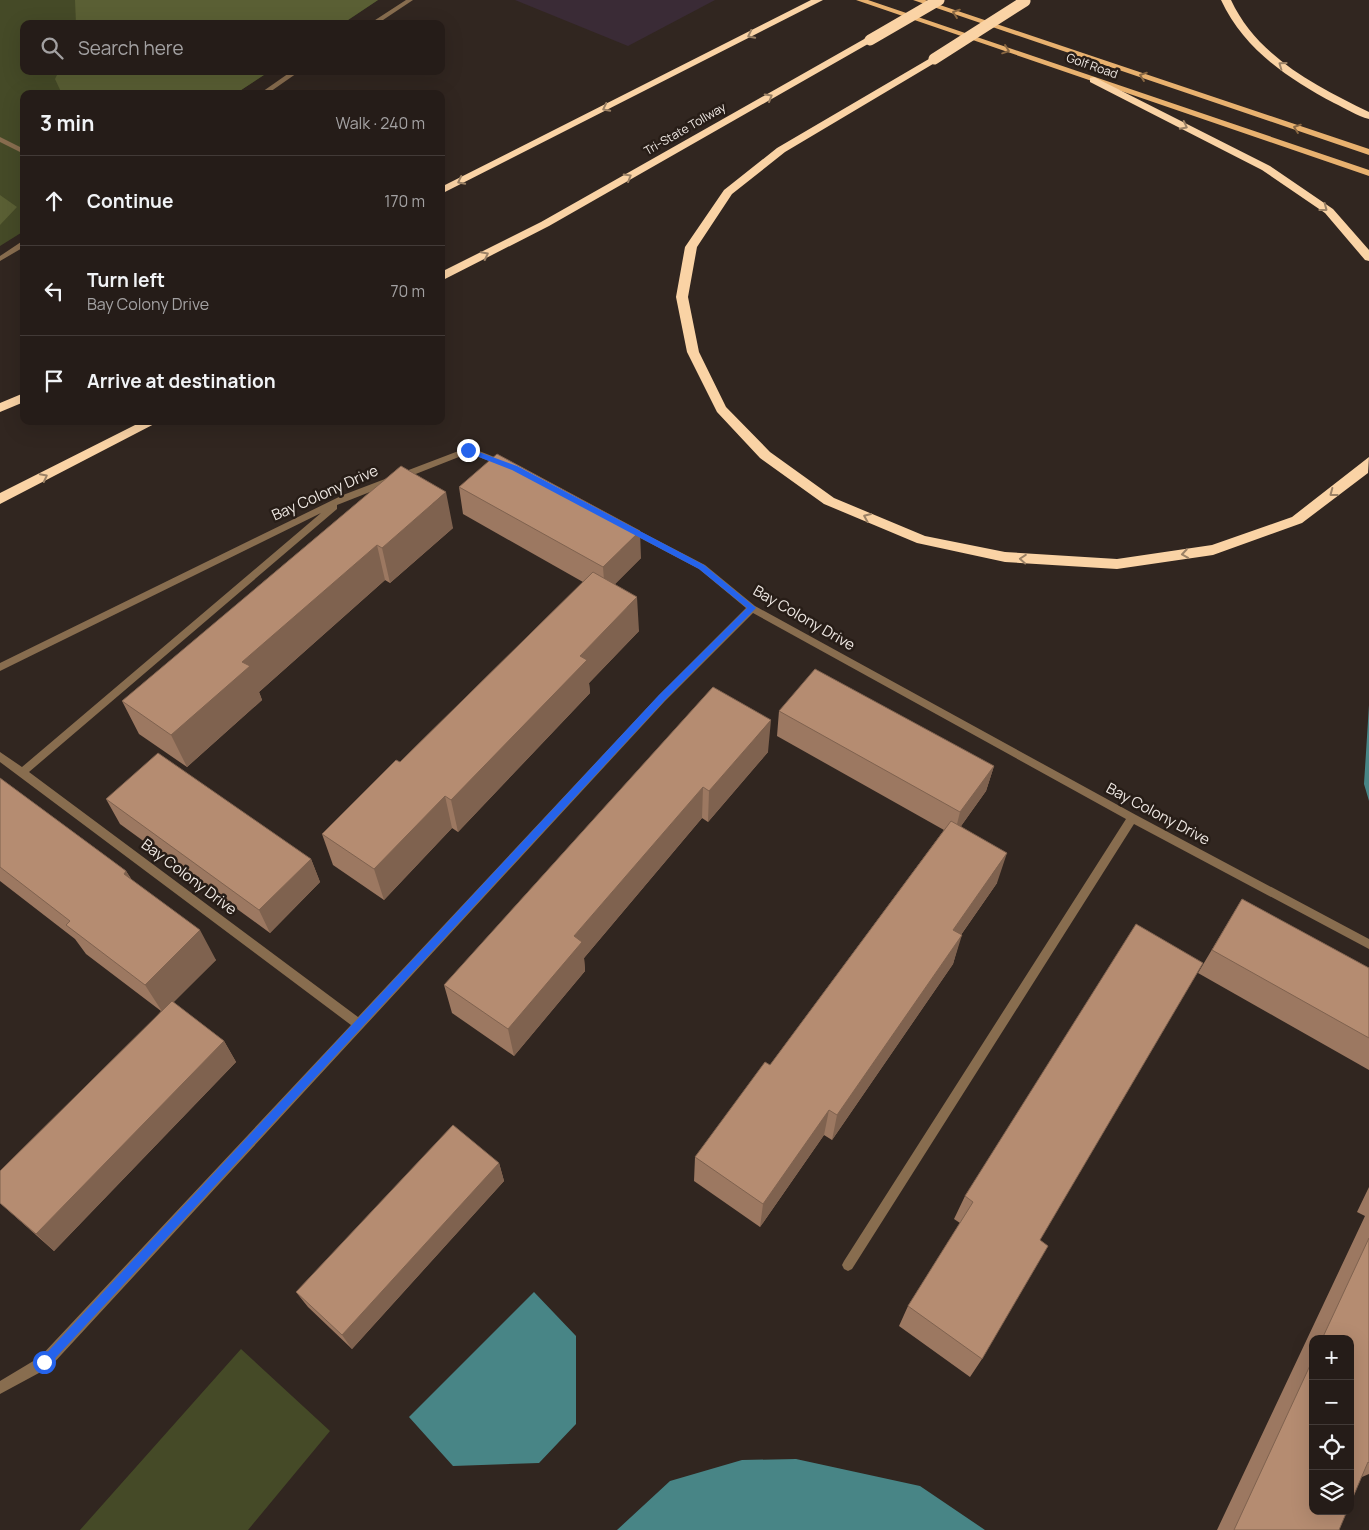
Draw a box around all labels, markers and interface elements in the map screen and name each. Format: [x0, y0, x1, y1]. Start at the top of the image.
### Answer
one-way arrow [952, 9, 961, 19]
search box [20, 20, 445, 75]
one-way arrow [748, 29, 757, 39]
icon: search [38, 34, 66, 62]
text: Search here [78, 35, 184, 61]
one-way arrow [1001, 44, 1010, 54]
street label: Golf Road [1064, 49, 1120, 82]
one-way arrow [1278, 62, 1288, 71]
one-way arrow [1139, 72, 1148, 82]
one-way arrow [764, 94, 773, 104]
street label: Tri-State Tollway [641, 98, 729, 159]
one-way arrow [602, 102, 611, 112]
text: 3 min [40, 109, 94, 137]
text: Walk · 240 m [335, 112, 425, 134]
one-way arrow [1179, 120, 1188, 130]
one-way arrow [1293, 124, 1302, 134]
one-way arrow [622, 174, 631, 184]
one-way arrow [457, 175, 466, 185]
icon: ahead [40, 187, 68, 215]
text: Continue [87, 188, 173, 214]
text: 170 m [384, 190, 425, 212]
one-way arrow [1318, 202, 1328, 211]
one-way arrow [480, 251, 489, 261]
text: Turn left [87, 267, 165, 293]
icon: left [40, 277, 68, 305]
text: 70 m [390, 280, 425, 302]
text: Bay Colony Drive [87, 293, 209, 315]
icon: arrive [40, 367, 68, 395]
text: Arrive at destination [87, 368, 276, 394]
route end [457, 439, 480, 462]
street label: Bay Colony Drive [268, 460, 382, 525]
one-way arrow [38, 473, 47, 483]
one-way arrow [1329, 488, 1338, 497]
one-way arrow [863, 513, 872, 523]
one-way arrow [1180, 549, 1189, 559]
one-way arrow [1019, 553, 1027, 564]
street label: Bay Colony Drive [749, 580, 859, 655]
street label: Bay Colony Drive [1103, 777, 1214, 850]
street label: Bay Colony Drive [137, 834, 242, 920]
map controls [1309, 1335, 1354, 1515]
button: + [1309, 1335, 1354, 1380]
route start [33, 1351, 56, 1374]
button: − [1309, 1380, 1354, 1425]
button: locate [1309, 1425, 1354, 1470]
button: layers [1309, 1470, 1354, 1515]

